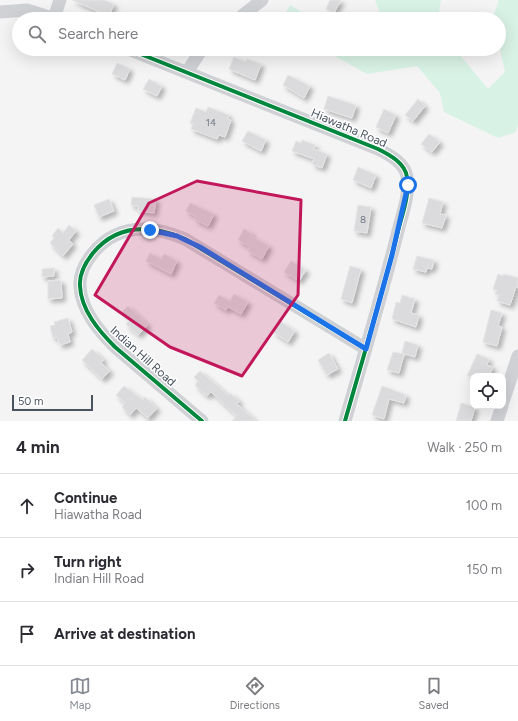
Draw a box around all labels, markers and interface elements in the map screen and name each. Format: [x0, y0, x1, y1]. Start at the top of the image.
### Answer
search box [12, 12, 506, 56]
icon: search [26, 23, 48, 45]
text: Search here [58, 25, 138, 43]
street label: Hiawatha Road [309, 106, 389, 150]
house number: 14 [206, 116, 216, 129]
route start [399, 176, 417, 194]
house number: 8 [360, 213, 366, 226]
route end [141, 221, 159, 239]
street label: Indian Hill Road [107, 323, 179, 389]
map controls [470, 373, 506, 409]
button: locate [470, 373, 506, 409]
scale bar [12, 393, 93, 412]
text: 50 m [18, 395, 43, 408]
text: 4 min [16, 437, 60, 457]
text: Walk · 250 m [427, 440, 502, 455]
text: Continue [54, 489, 117, 507]
icon: ahead [16, 495, 38, 517]
text: 100 m [466, 498, 502, 513]
text: Hiawatha Road [54, 507, 142, 522]
text: Turn right [54, 553, 122, 571]
icon: right [16, 559, 38, 581]
text: 150 m [467, 562, 502, 577]
text: Indian Hill Road [54, 571, 144, 586]
icon: arrive [16, 623, 38, 645]
text: Arrive at destination [54, 625, 195, 643]
tab: Map [69, 675, 91, 712]
tab: Directions [230, 675, 280, 712]
tab: Saved [418, 675, 449, 712]

